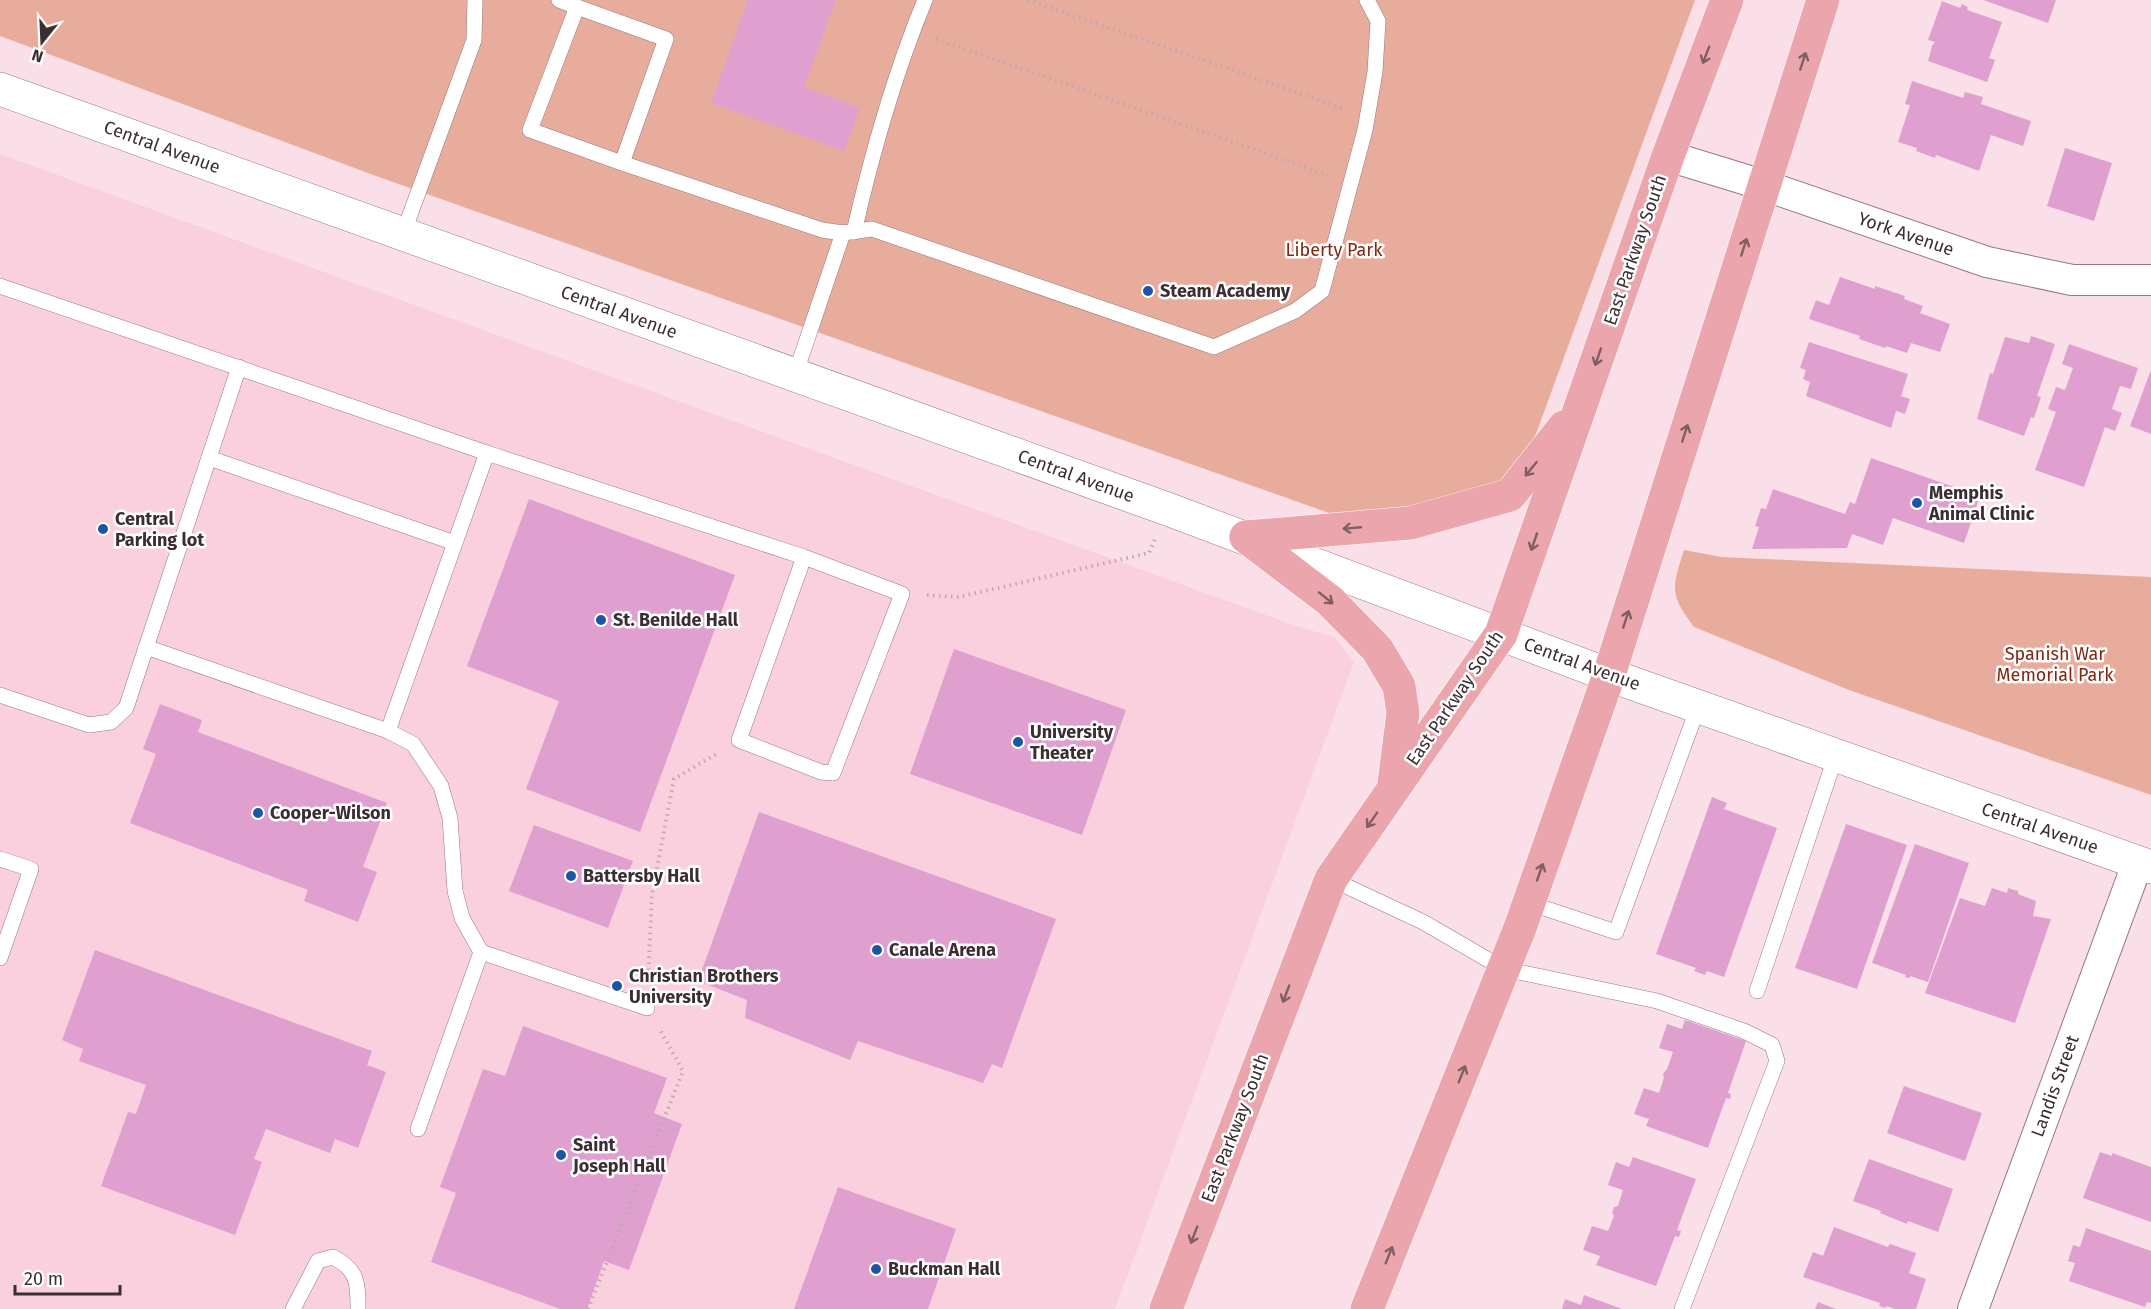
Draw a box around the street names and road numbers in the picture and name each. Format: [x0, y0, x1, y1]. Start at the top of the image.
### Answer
street label: Central Avenue [101, 116, 223, 178]
street label: East Parkway South [1599, 172, 1671, 328]
street label: York Avenue [1855, 207, 1957, 261]
street label: Central Avenue [558, 281, 680, 343]
street label: Central Avenue [1015, 445, 1137, 507]
street label: East Parkway South [1402, 626, 1508, 770]
street label: Central Avenue [1521, 633, 1643, 695]
street label: Central Avenue [1979, 798, 2101, 858]
street label: Landis Street [2026, 1032, 2084, 1140]
street label: East Parkway South [1196, 1050, 1274, 1206]

